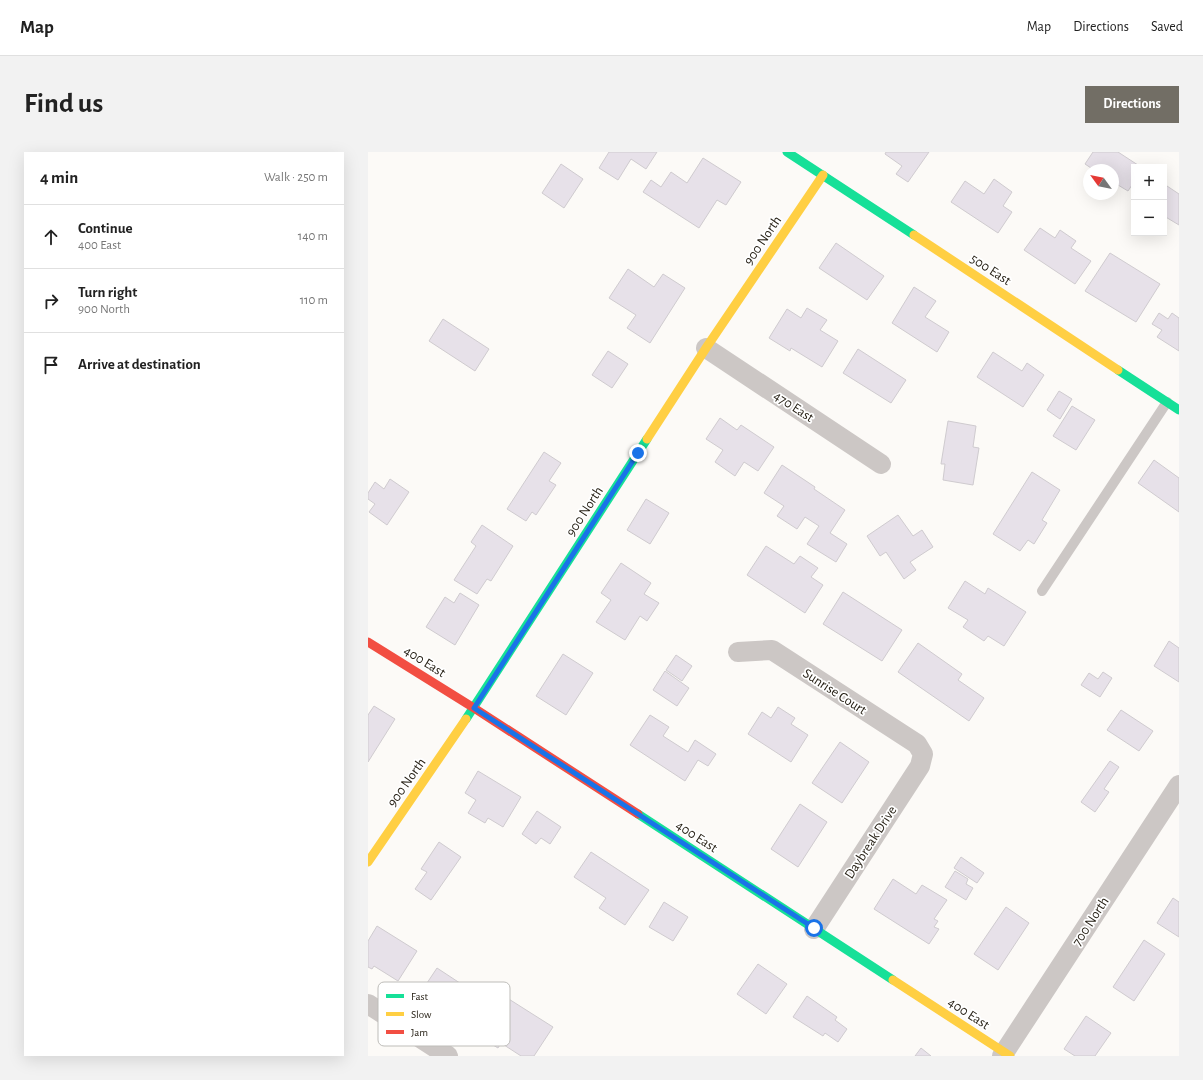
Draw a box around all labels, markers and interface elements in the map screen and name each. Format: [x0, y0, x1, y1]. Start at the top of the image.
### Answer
text: Map [20, 18, 54, 37]
text: Map [1027, 20, 1051, 34]
text: Directions [1073, 20, 1129, 34]
text: Saved [1151, 20, 1183, 34]
button: Directions [1085, 86, 1179, 123]
text: Find us [24, 90, 103, 118]
north arrow [1083, 164, 1119, 200]
map controls [1131, 164, 1167, 236]
button: + [1131, 164, 1167, 200]
text: 4 min [40, 169, 78, 186]
text: Walk · 250 m [264, 171, 328, 184]
button: − [1131, 200, 1167, 236]
street label: 900 North [741, 213, 784, 268]
text: Continue [78, 221, 133, 236]
icon: ahead [40, 226, 62, 248]
text: 140 m [298, 230, 328, 243]
text: 400 East [78, 239, 121, 252]
street label: 500 East [968, 252, 1014, 288]
text: Turn right [78, 285, 137, 300]
icon: right [40, 290, 62, 312]
text: 110 m [300, 294, 328, 307]
text: 900 North [78, 303, 130, 316]
icon: arrive [40, 354, 62, 376]
text: Arrive at destination [78, 357, 201, 372]
street label: 470 East [771, 389, 817, 425]
route end [629, 444, 647, 462]
street label: 900 North [564, 484, 606, 539]
street label: 400 East [401, 644, 448, 680]
street label: Sunrise Court [800, 666, 869, 718]
street label: 900 North [385, 756, 429, 810]
street label: Daybreak Drive [842, 804, 899, 881]
street label: 400 East [673, 818, 720, 856]
street label: 700 North [1070, 895, 1112, 949]
route start [805, 919, 823, 937]
legend [378, 982, 510, 1046]
text: Fast [411, 991, 429, 1002]
street label: 400 East [945, 995, 992, 1033]
text: Slow [411, 1009, 432, 1020]
text: Jam [411, 1027, 428, 1038]

